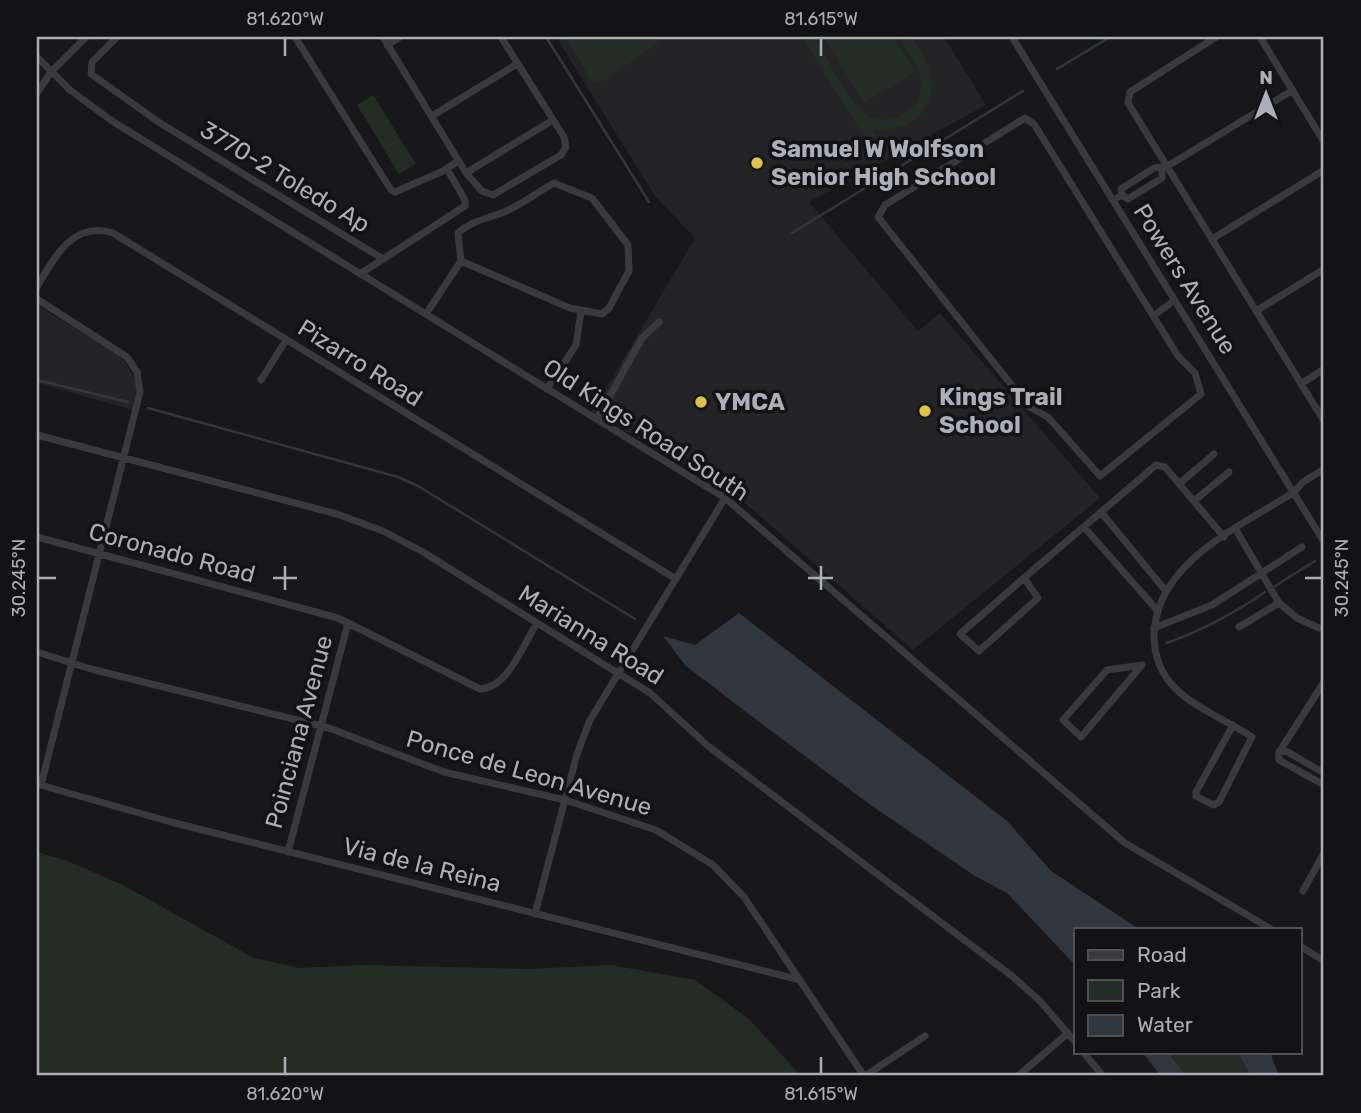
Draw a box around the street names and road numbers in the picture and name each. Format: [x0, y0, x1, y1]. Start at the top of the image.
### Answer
street label: 3770-2 Toledo Ap [195, 115, 375, 239]
street label: Powers Avenue [1128, 199, 1242, 359]
street label: Pizarro Road [293, 314, 427, 412]
street label: Old Kings Road South [538, 353, 754, 507]
street label: Coronado Road [86, 517, 258, 589]
street label: Marianna Road [513, 579, 669, 691]
street label: Poinciana Avenue [260, 632, 338, 832]
street label: Ponce de Leon Avenue [403, 725, 655, 821]
street label: Via de la Reina [340, 832, 504, 898]

